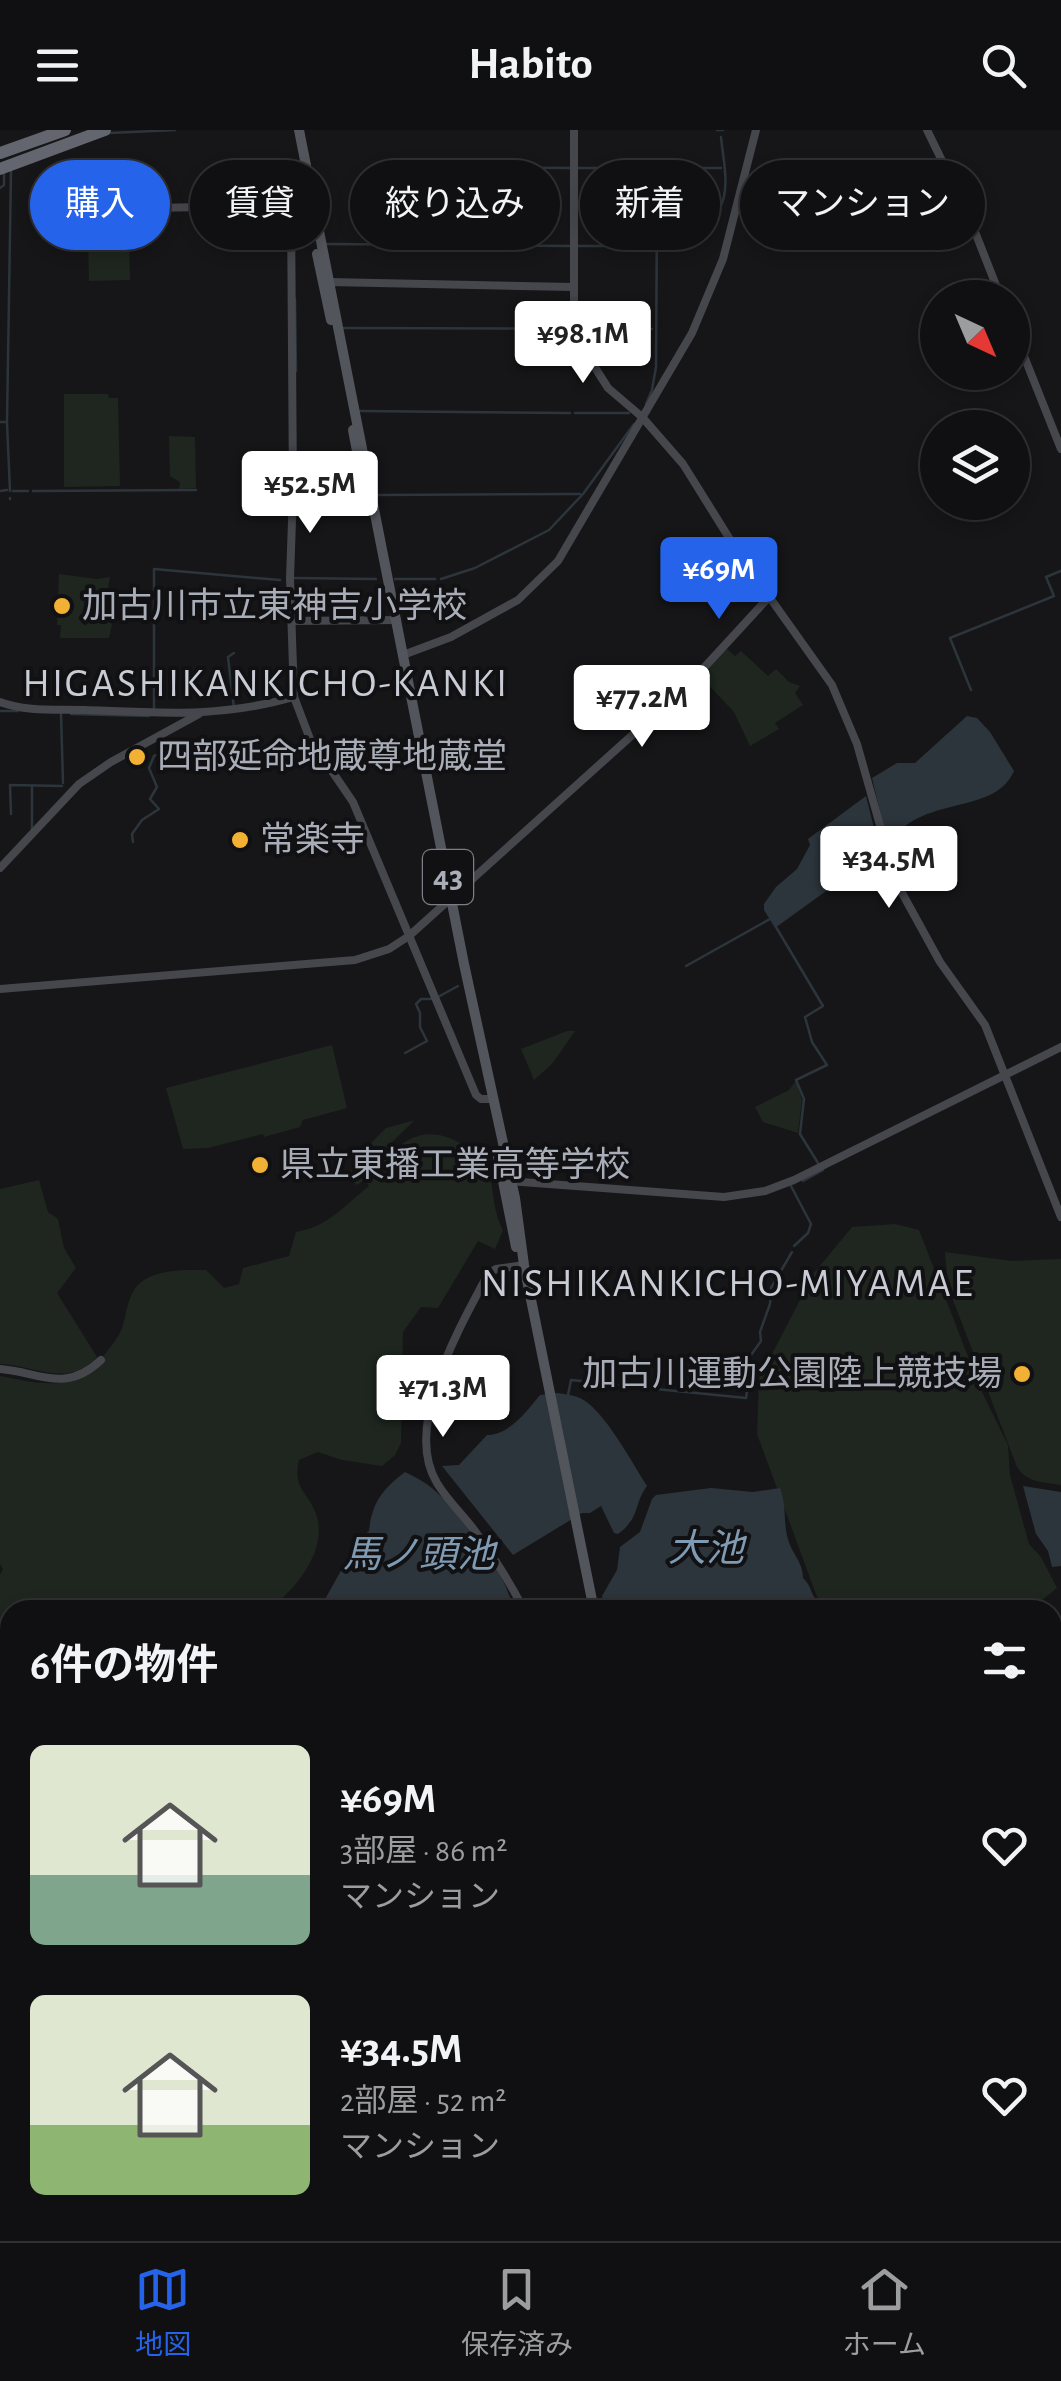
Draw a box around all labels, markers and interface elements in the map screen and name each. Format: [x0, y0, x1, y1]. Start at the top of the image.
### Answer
icon: menu [30, 38, 85, 93]
icon: search [976, 38, 1031, 93]
text: Habito [468, 42, 593, 87]
chip: 購入 [30, 160, 170, 250]
chip: 賃貸 [190, 160, 330, 250]
chip: 絞り込み [350, 160, 560, 250]
chip: 新着 [580, 160, 720, 250]
chip: マンション [740, 160, 985, 250]
north arrow [920, 280, 1030, 390]
map controls [920, 280, 1030, 520]
pin: ¥98.1M [502, 301, 664, 386]
text: ¥98.1M [537, 317, 629, 349]
button: layers [920, 410, 1030, 520]
pin: ¥52.5M [229, 451, 391, 536]
text: ¥52.5M [264, 467, 356, 499]
pin: ¥69M [660, 537, 778, 622]
text: ¥69M [682, 553, 756, 585]
place label: 加古川市立東神吉小学校 [82, 587, 467, 624]
marker: 加古川市立東神吉小学校 [51, 595, 73, 617]
district label: HIGASHIKANKICHO-KANKI [22, 664, 510, 704]
pin: ¥77.2M [561, 665, 723, 750]
text: ¥77.2M [596, 681, 688, 713]
place label: 四部延命地蔵尊地蔵堂 [157, 738, 507, 775]
marker: 四部延命地蔵尊地蔵堂 [126, 746, 148, 768]
place label: 常楽寺 [260, 821, 365, 858]
pin: ¥34.5M [808, 826, 970, 911]
marker: 常楽寺 [229, 829, 251, 851]
text: ¥34.5M [842, 842, 936, 874]
road number: 43 [423, 850, 473, 904]
place label: 県立東播工業高等学校 [280, 1146, 630, 1183]
marker: 県立東播工業高等学校 [249, 1154, 271, 1176]
district label: NISHIKANKICHO-MIYAMAE [481, 1264, 975, 1304]
pin: ¥71.3M [362, 1355, 524, 1440]
place label: 加古川運動公園陸上競技場 [582, 1355, 1002, 1392]
marker: 加古川運動公園陸上競技場 [1011, 1363, 1033, 1385]
text: ¥71.3M [399, 1371, 487, 1403]
water label: 大池 [668, 1529, 748, 1569]
water label: 馬ノ頭池 [343, 1535, 499, 1575]
icon: filters [977, 1633, 1032, 1688]
text: 6件の物件 [30, 1645, 218, 1687]
text: ¥69M [340, 1778, 436, 1820]
icon: home [110, 1785, 230, 1905]
icon: heart [977, 1818, 1032, 1873]
text: 3部屋 · 86 m² [340, 1835, 507, 1867]
text: マンション [340, 1881, 500, 1913]
text: ¥34.5M [340, 2028, 463, 2070]
icon: home [110, 2035, 230, 2155]
icon: heart [977, 2068, 1032, 2123]
text: 2部屋 · 52 m² [340, 2085, 506, 2117]
text: マンション [340, 2131, 500, 2163]
tab: 地図 [135, 2262, 191, 2363]
tab: 保存済み [461, 2262, 573, 2363]
tab: ホーム [843, 2262, 926, 2363]

